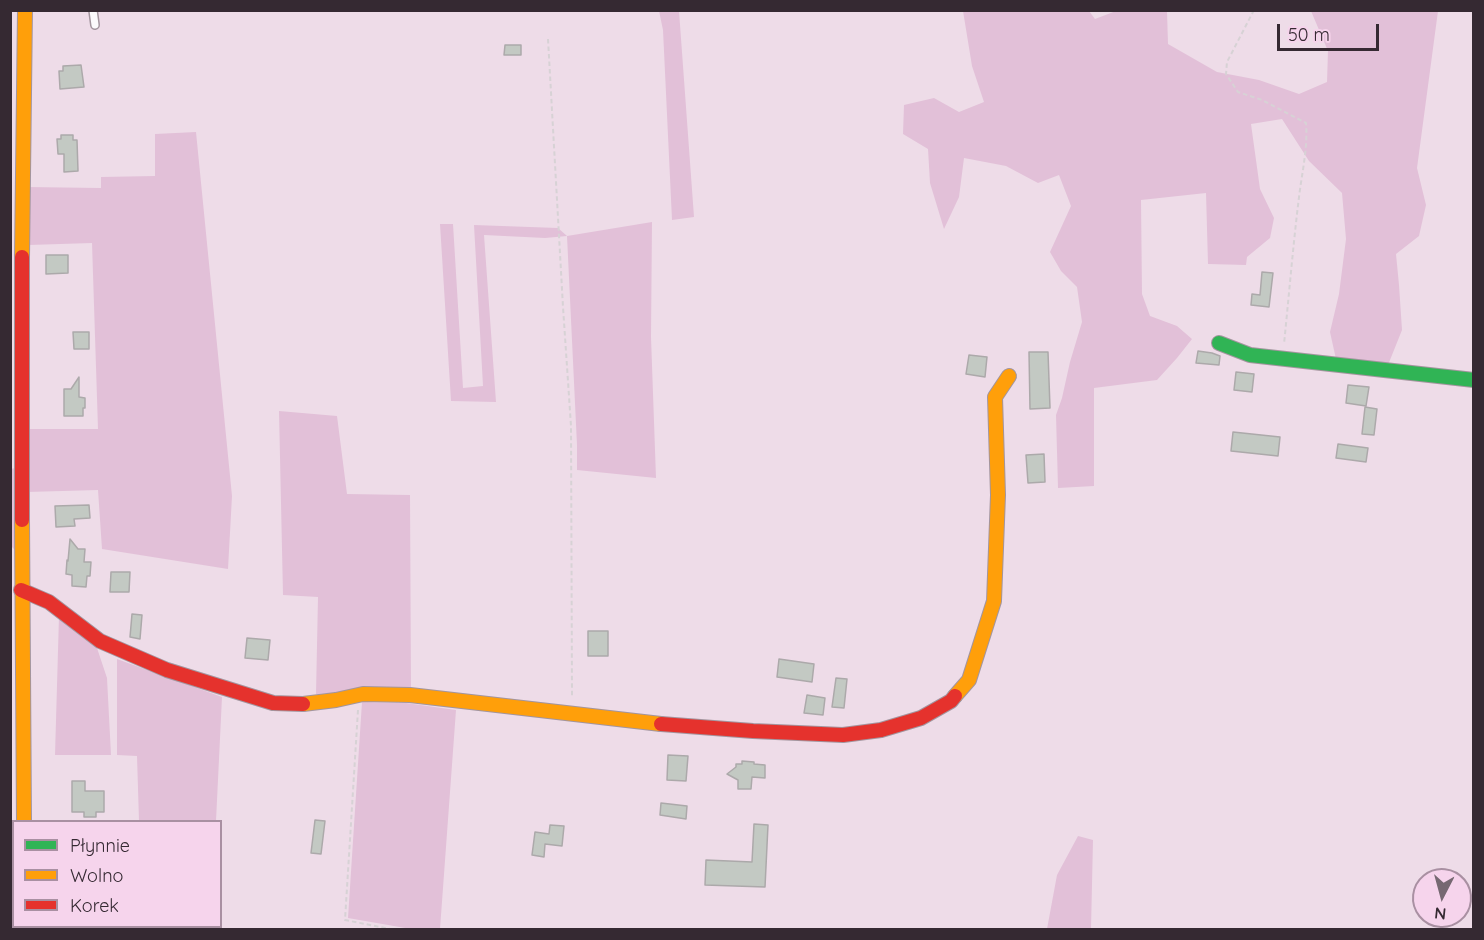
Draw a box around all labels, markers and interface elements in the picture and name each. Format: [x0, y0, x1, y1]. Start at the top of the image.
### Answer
scale bar [1280, 12, 1382, 50]
text: 50 m [1288, 23, 1330, 46]
legend [12, 820, 222, 928]
text: Płynnie [70, 834, 130, 857]
text: Wolno [70, 864, 123, 887]
north arrow [1412, 868, 1472, 928]
text: Korek [70, 894, 119, 917]
text: N [1433, 903, 1447, 924]

